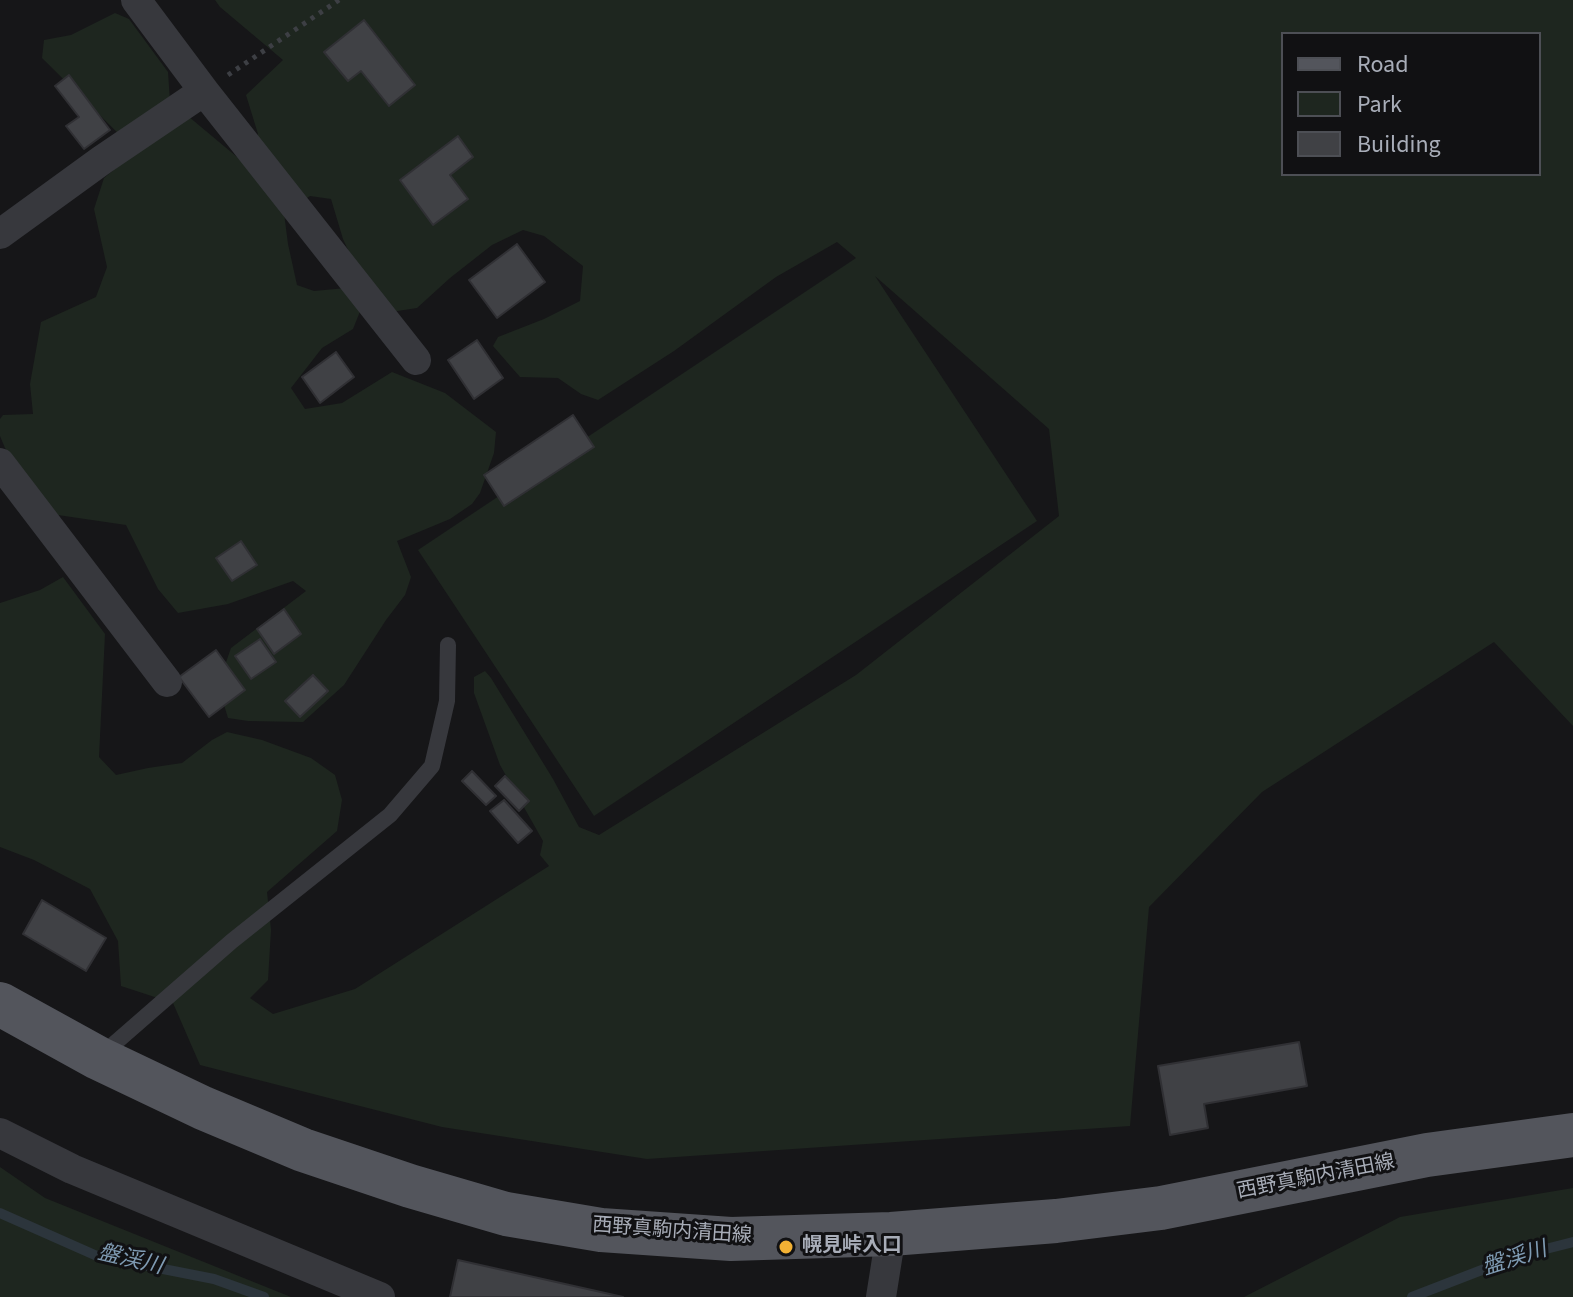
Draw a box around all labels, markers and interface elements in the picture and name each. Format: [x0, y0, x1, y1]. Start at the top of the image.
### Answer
legend [1281, 32, 1541, 176]
text: Road [1357, 47, 1409, 82]
text: Park [1357, 87, 1402, 122]
text: Building [1357, 127, 1441, 162]
street label: 西野真駒内清田線 [1235, 1151, 1397, 1205]
street label: 西野真駒内清田線 [591, 1214, 753, 1250]
place label: 幌見峠入口 [802, 1235, 902, 1259]
water label: 盤渓川 [1480, 1237, 1550, 1283]
marker: 幌見峠入口 [777, 1238, 795, 1256]
water label: 盤渓川 [95, 1241, 165, 1281]

